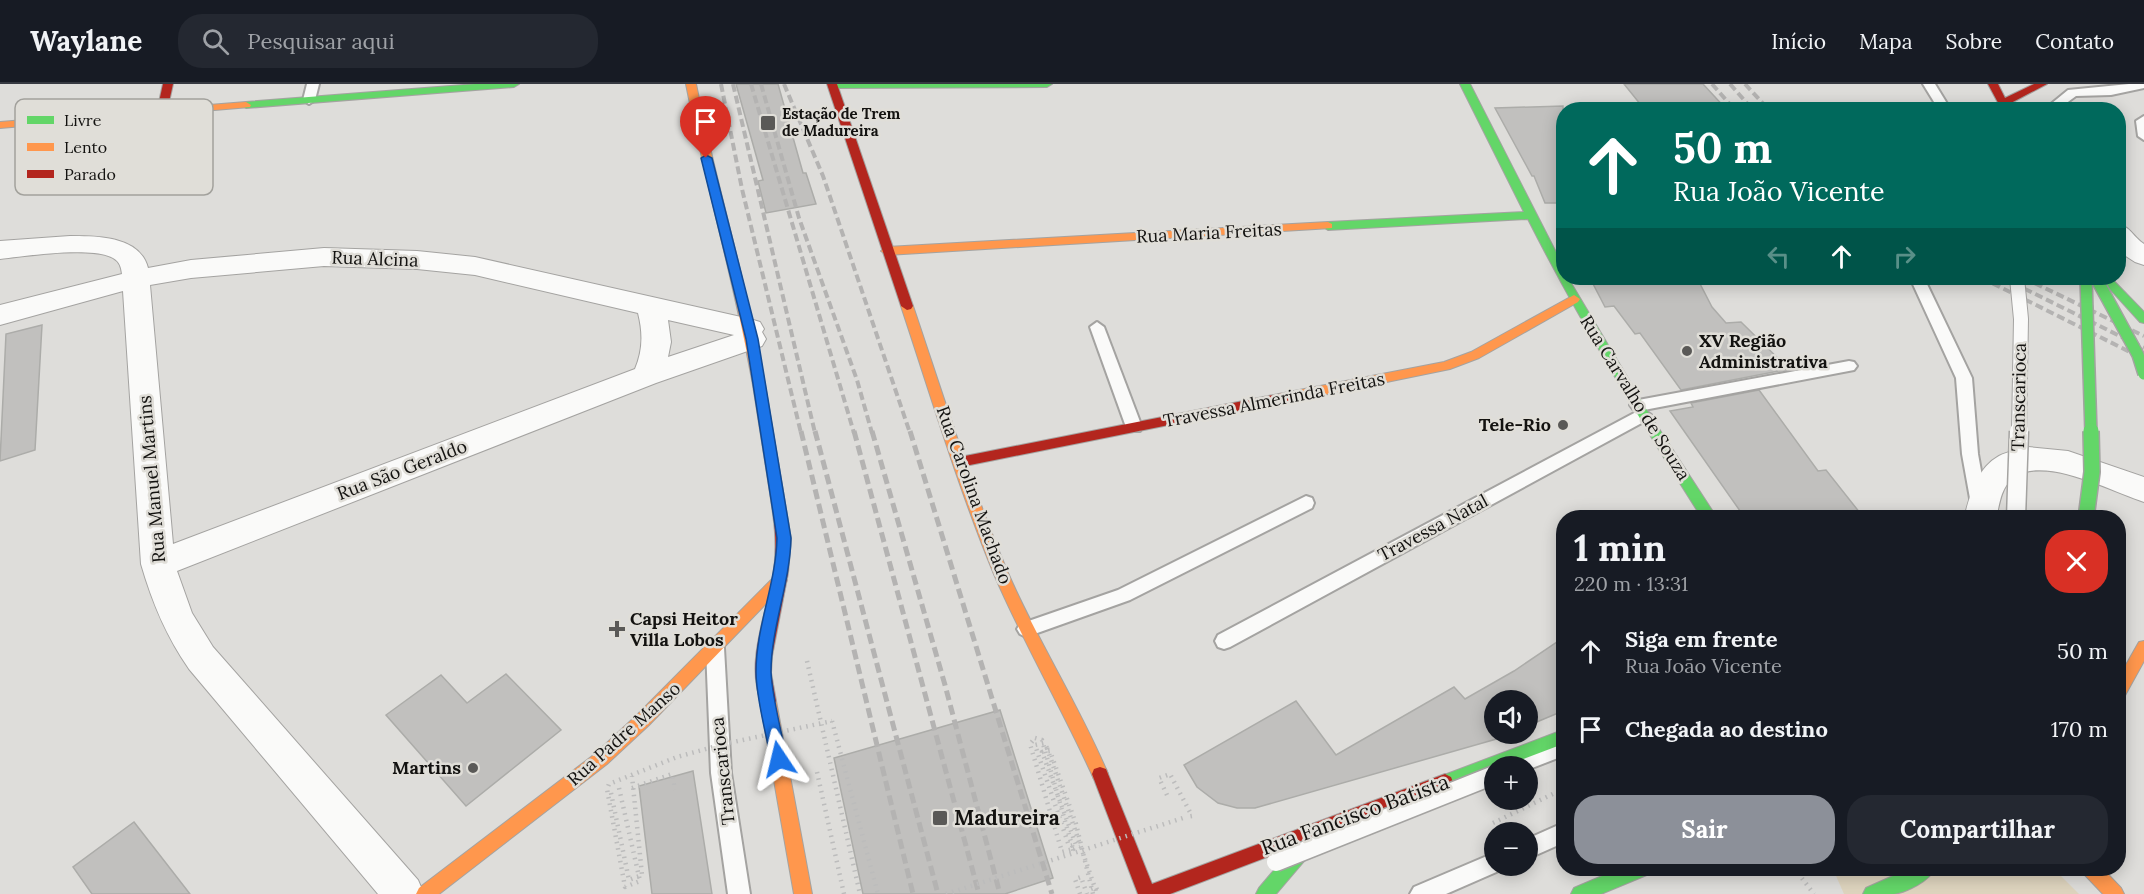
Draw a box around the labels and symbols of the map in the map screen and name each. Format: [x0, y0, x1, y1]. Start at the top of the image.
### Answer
pin [680, 96, 731, 158]
legend [15, 99, 213, 195]
place label: Estação de Trem de Madureira [782, 104, 900, 140]
text: Livre [64, 110, 102, 130]
marker: Estação de Trem de Madureira [759, 114, 777, 132]
text: Lento [64, 137, 107, 157]
text: Parado [64, 164, 116, 184]
street label: Rua Maria Freitas [1136, 217, 1282, 248]
street label: Rua Alcina [331, 245, 419, 272]
street label: Rua Carvalho de Souza [1575, 311, 1696, 484]
place label: XV Região Administrativa [1699, 329, 1828, 373]
street label: Transcarioca [2006, 343, 2031, 451]
marker: XV Região Administrativa [1680, 344, 1694, 358]
street label: Travessa Almerinda Freitas [1161, 367, 1387, 432]
street label: Rua Manuel Martins [133, 394, 170, 564]
street label: Rua Carolina Machado [932, 403, 1017, 587]
place label: Tele-Rio [1479, 413, 1551, 436]
marker: Tele-Rio [1556, 418, 1570, 432]
street label: Rua São Geraldo [334, 434, 470, 505]
street label: Travessa Natal [1374, 489, 1492, 566]
place label: Capsi Heitor Villa Lobos [630, 607, 738, 651]
marker: Capsi Heitor Villa Lobos [608, 620, 626, 638]
street label: Rua Padre Manso [562, 677, 685, 791]
street label: Transcarioca [705, 716, 740, 826]
position arrow [747, 727, 811, 791]
place label: Martins [392, 756, 461, 779]
marker: Martins [466, 761, 480, 775]
street label: Rua Fancisco Batista [1257, 768, 1453, 861]
place label: Madureira [954, 804, 1060, 831]
marker: Madureira [931, 809, 949, 827]

